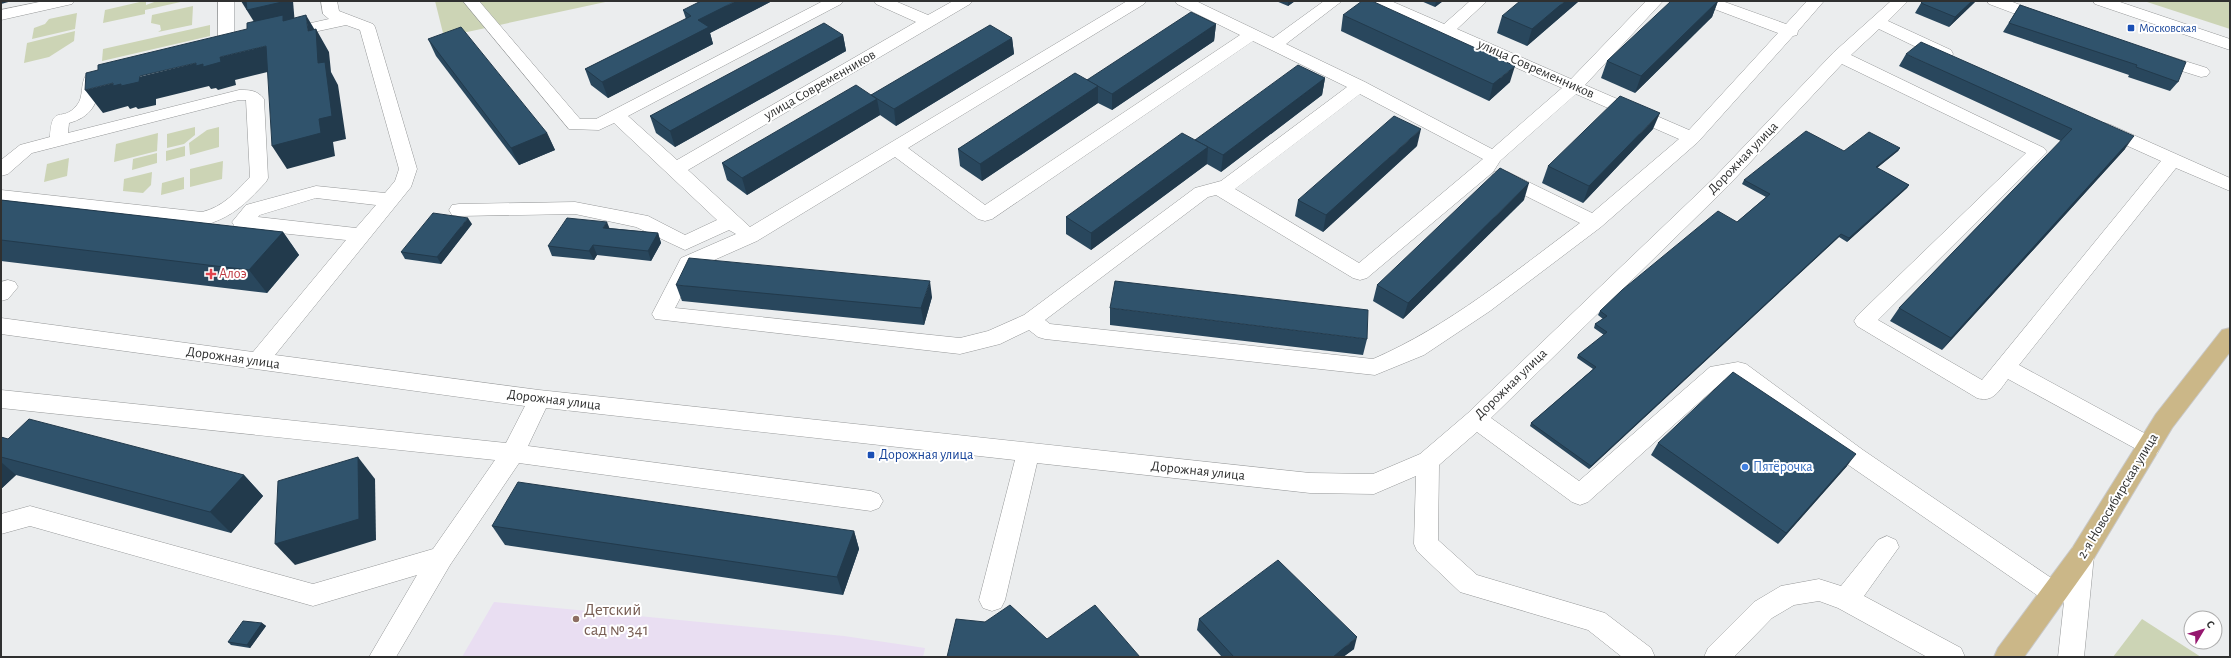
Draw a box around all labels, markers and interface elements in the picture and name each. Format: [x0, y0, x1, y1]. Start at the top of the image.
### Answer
place label: Московская [2139, 22, 2197, 34]
marker: Московская [2126, 23, 2136, 33]
street label: улица Современников [1475, 37, 1597, 101]
street label: улица Современников [761, 47, 878, 123]
street label: Дорожная улица [1705, 119, 1781, 197]
place label: Алоэ [219, 267, 247, 281]
marker: Алоэ [206, 269, 216, 279]
street label: Дорожная улица [185, 344, 281, 372]
street label: Дорожная улица [1472, 346, 1550, 422]
street label: Дорожная улица [506, 387, 602, 413]
street label: 2-я Новосибирская улица [2075, 431, 2161, 561]
place label: Дорожная улица [879, 448, 974, 462]
marker: Дорожная улица [866, 450, 876, 460]
street label: Дорожная улица [1150, 459, 1246, 483]
place label: Пятёрочка [1753, 460, 1813, 474]
marker: Пятёрочка [1740, 462, 1750, 472]
place label: Детский сад № 341 [584, 601, 649, 638]
north arrow [2183, 610, 2223, 650]
marker: Детский сад № 341 [571, 614, 581, 624]
text: С [2204, 618, 2217, 630]

